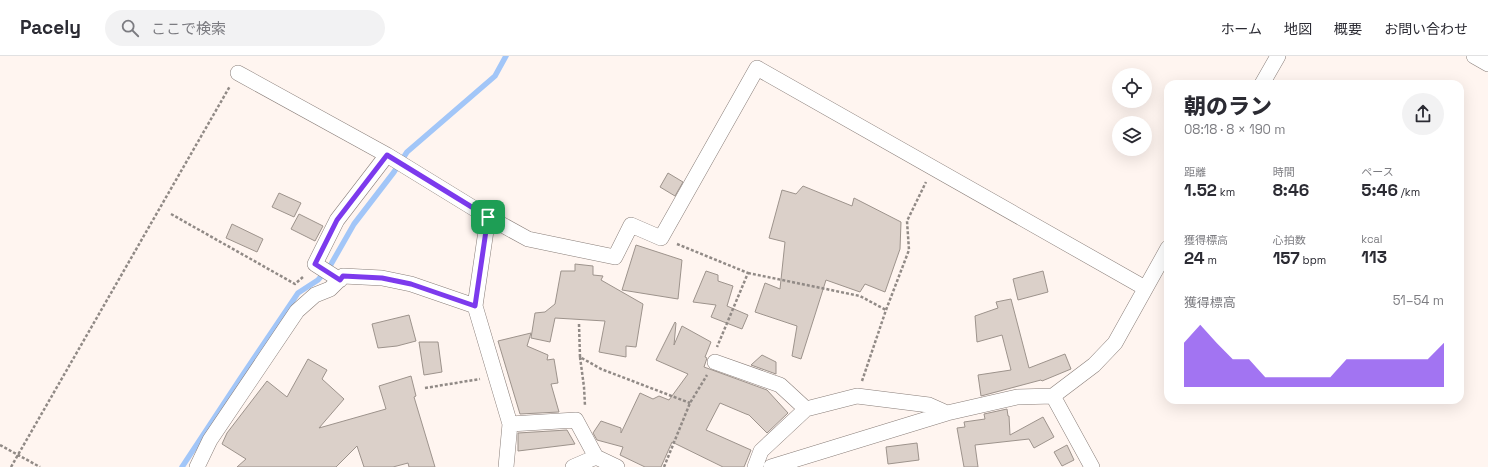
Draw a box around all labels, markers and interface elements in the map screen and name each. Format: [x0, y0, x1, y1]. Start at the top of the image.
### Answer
search box [105, 10, 385, 46]
text: Pacely [20, 15, 81, 40]
icon: search [119, 17, 141, 39]
text: ここで検索 [151, 19, 226, 38]
text: ホーム [1220, 20, 1262, 38]
text: 地図 [1284, 20, 1312, 38]
text: 概要 [1334, 20, 1362, 38]
text: お問い合わせ [1384, 20, 1468, 38]
map controls [1112, 68, 1152, 156]
button: locate [1112, 68, 1152, 108]
text: 朝のラン [1184, 92, 1272, 120]
button: share [1402, 93, 1444, 135]
button: layers [1112, 116, 1152, 156]
text: 08:18 · 8 × 190 m [1184, 121, 1285, 138]
text: 距離 [1184, 165, 1206, 179]
text: 時間 [1273, 165, 1295, 179]
text: ペース [1361, 165, 1394, 179]
text: 1.52 [1184, 179, 1217, 201]
text: 8:46 [1273, 179, 1309, 201]
text: 5:46 [1361, 179, 1398, 201]
text: km [1217, 185, 1235, 199]
text: /km [1398, 185, 1420, 199]
pin [471, 200, 505, 234]
icon: arrive [477, 206, 499, 228]
text: kcal [1361, 232, 1383, 246]
text: 獲得標高 [1184, 233, 1228, 247]
text: 心拍数 [1273, 233, 1306, 247]
text: 113 [1361, 246, 1387, 268]
text: 24 [1184, 247, 1205, 269]
text: 157 [1273, 247, 1300, 269]
text: m [1205, 253, 1217, 267]
text: bpm [1300, 253, 1326, 267]
text: 51–54 m [1393, 292, 1444, 309]
text: 獲得標高 [1184, 294, 1236, 311]

